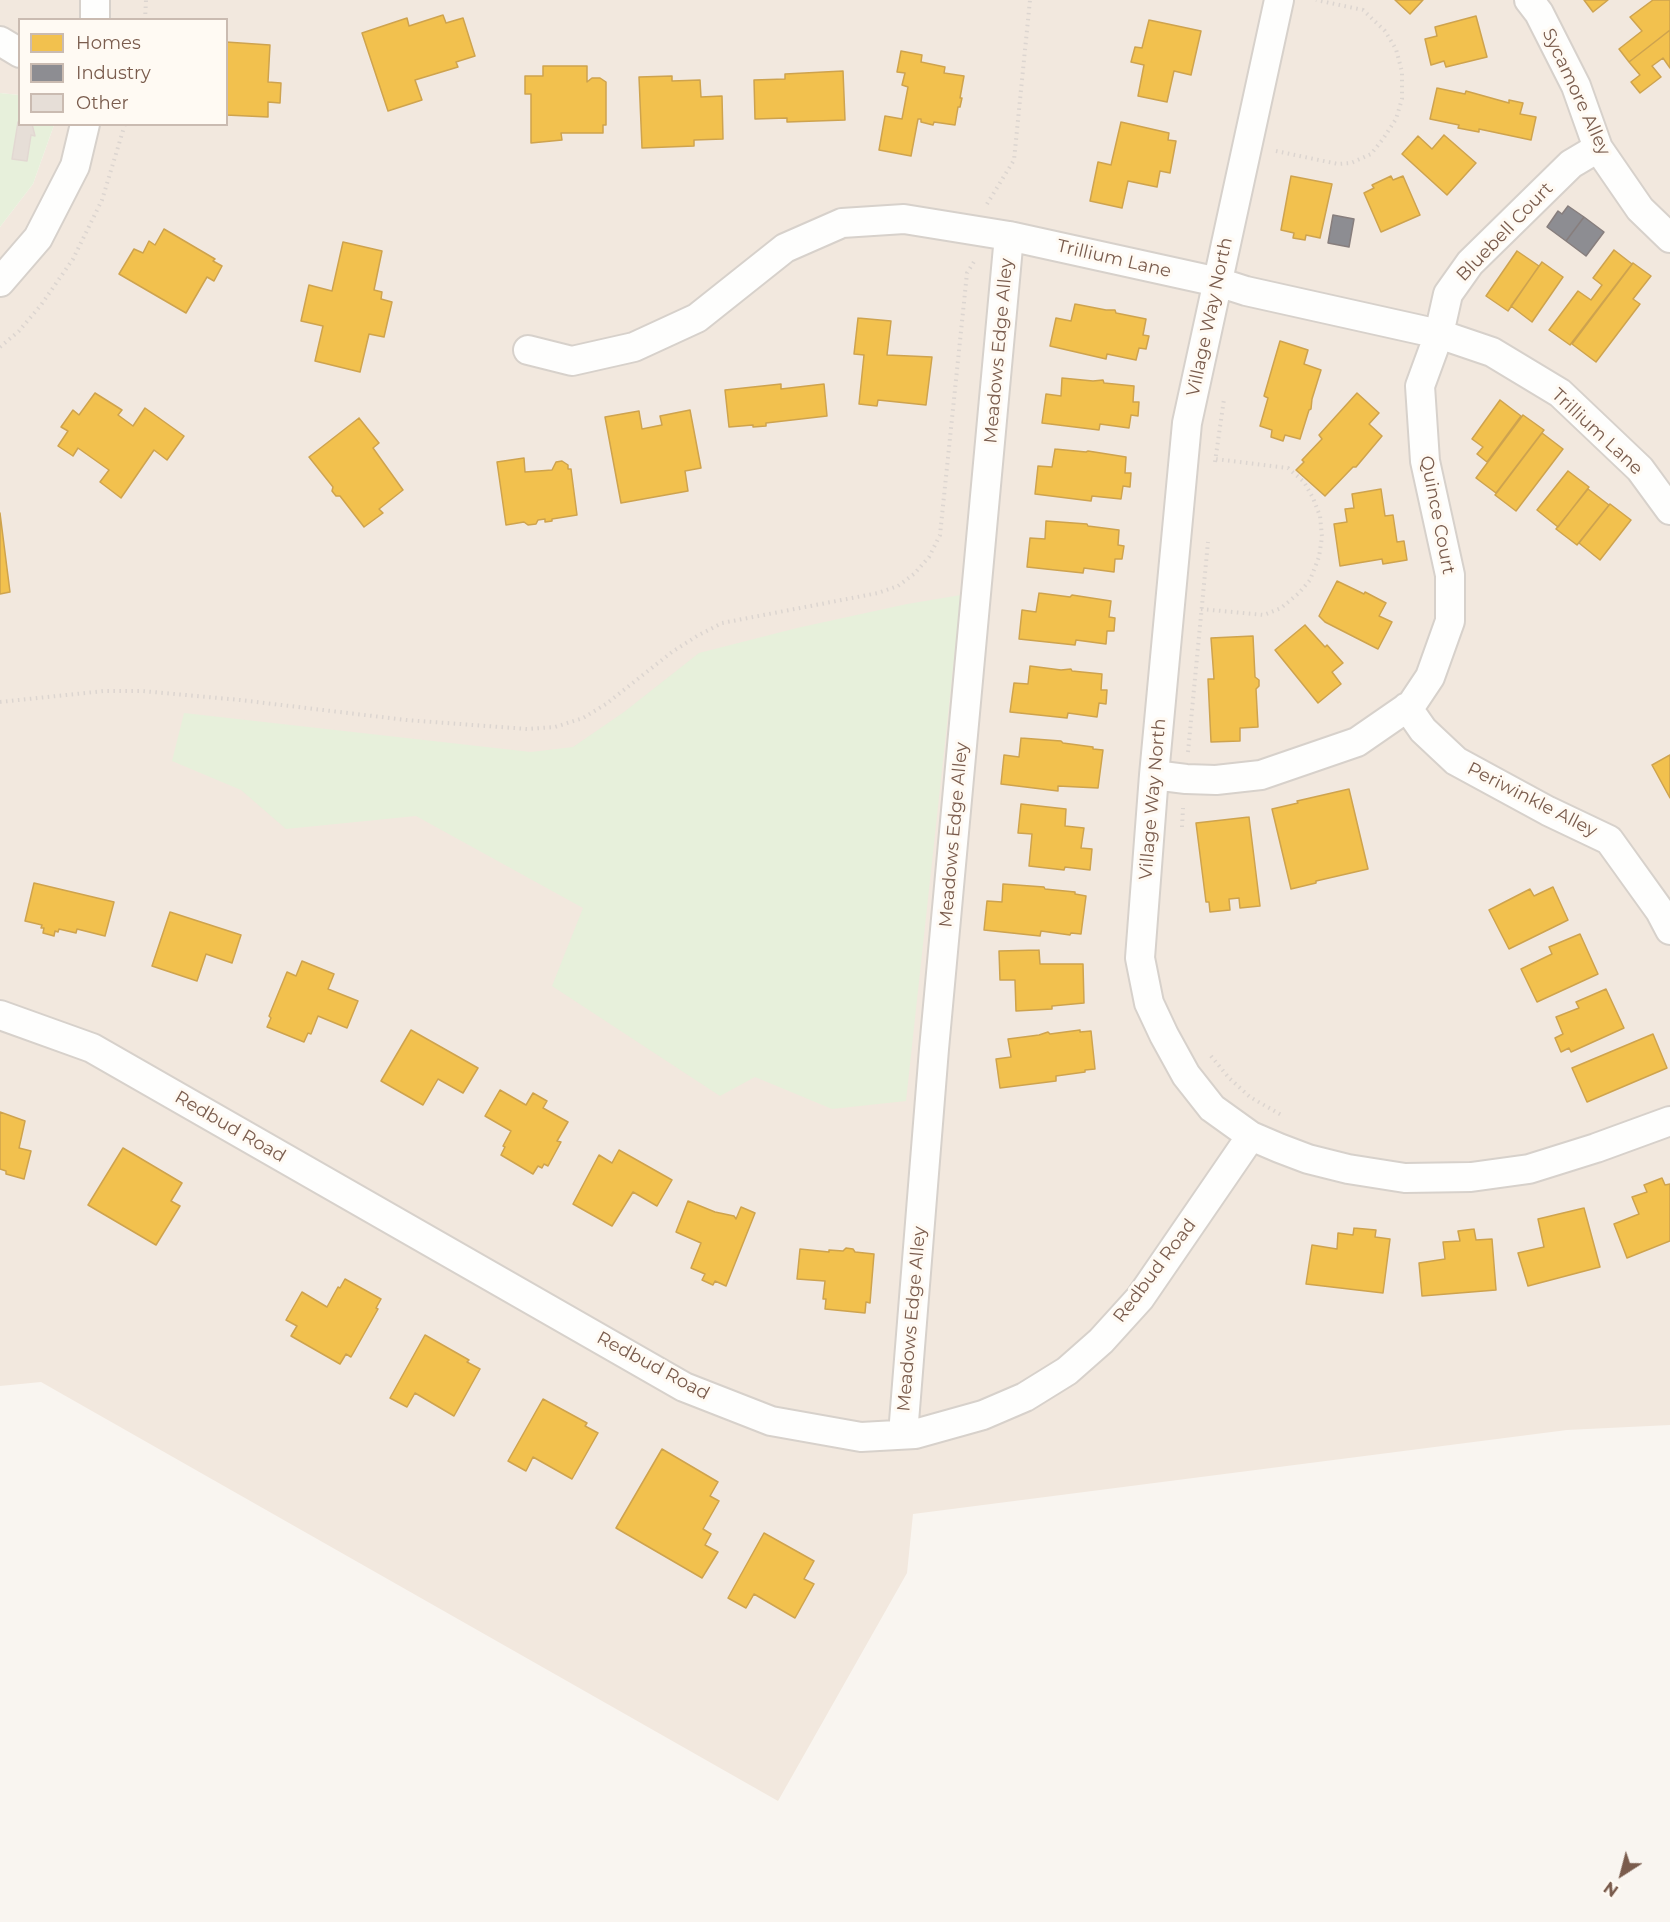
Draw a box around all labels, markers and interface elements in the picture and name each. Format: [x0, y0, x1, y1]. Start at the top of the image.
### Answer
legend [18, 18, 228, 126]
street label: Sycamore Alley [1537, 25, 1615, 159]
text: Homes [76, 32, 141, 54]
text: Industry [76, 62, 151, 84]
text: Other [76, 92, 129, 114]
street label: Bluebell Court [1452, 178, 1558, 286]
street label: Trillium Lane [1055, 235, 1173, 283]
street label: Village Way North [1183, 236, 1237, 398]
street label: Meadows Edge Alley [980, 257, 1018, 445]
street label: Trillium Lane [1547, 384, 1647, 480]
street label: Quince Court [1415, 454, 1459, 576]
street label: Village Way North [1135, 717, 1171, 881]
street label: Meadows Edge Alley [935, 741, 973, 929]
street label: Periwinkle Alley [1464, 758, 1600, 842]
street label: Redbud Road [171, 1087, 289, 1167]
street label: Redbud Road [1109, 1215, 1201, 1327]
street label: Meadows Edge Alley [893, 1225, 931, 1413]
street label: Redbud Road [593, 1327, 713, 1405]
north arrow [1592, 1844, 1652, 1904]
text: N [1600, 1877, 1622, 1900]

